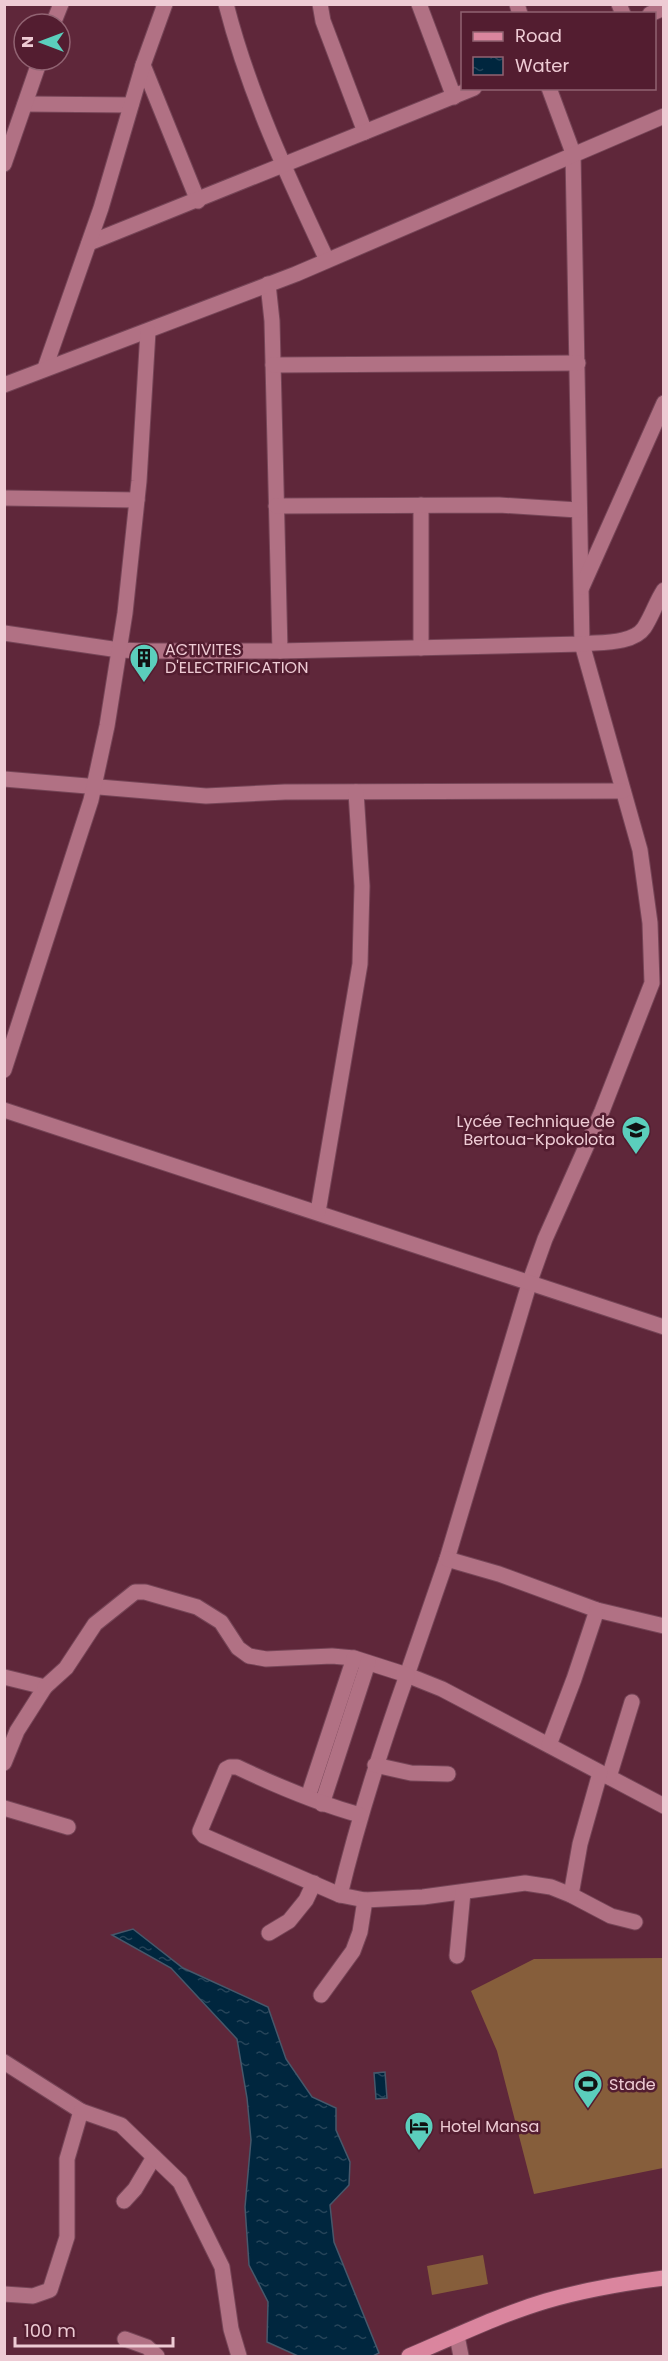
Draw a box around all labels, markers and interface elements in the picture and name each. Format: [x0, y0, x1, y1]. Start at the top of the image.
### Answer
north arrow [12, 12, 72, 72]
legend [461, 12, 656, 90]
text: Road [515, 23, 562, 48]
text: N [16, 36, 39, 48]
text: Water [515, 53, 569, 78]
place label: ACTIVITES D'ELECTRIFICATION [165, 638, 308, 679]
building icon: ACTIVITES D'ELECTRIFICATION [128, 642, 160, 684]
place label: Lycée Technique de Bertoua-Kpokolota [457, 1110, 615, 1151]
school or university icon: Lycée Technique de Bertoua-Kpokolota [620, 1114, 652, 1156]
sports icon: Stade [572, 2068, 604, 2110]
place label: Stade [609, 2073, 656, 2096]
hotel icon: Hotel Mansa [403, 2110, 435, 2152]
place label: Hotel Mansa [440, 2115, 539, 2138]
scale bar [15, 2310, 172, 2348]
text: 100 m [24, 2318, 76, 2343]

